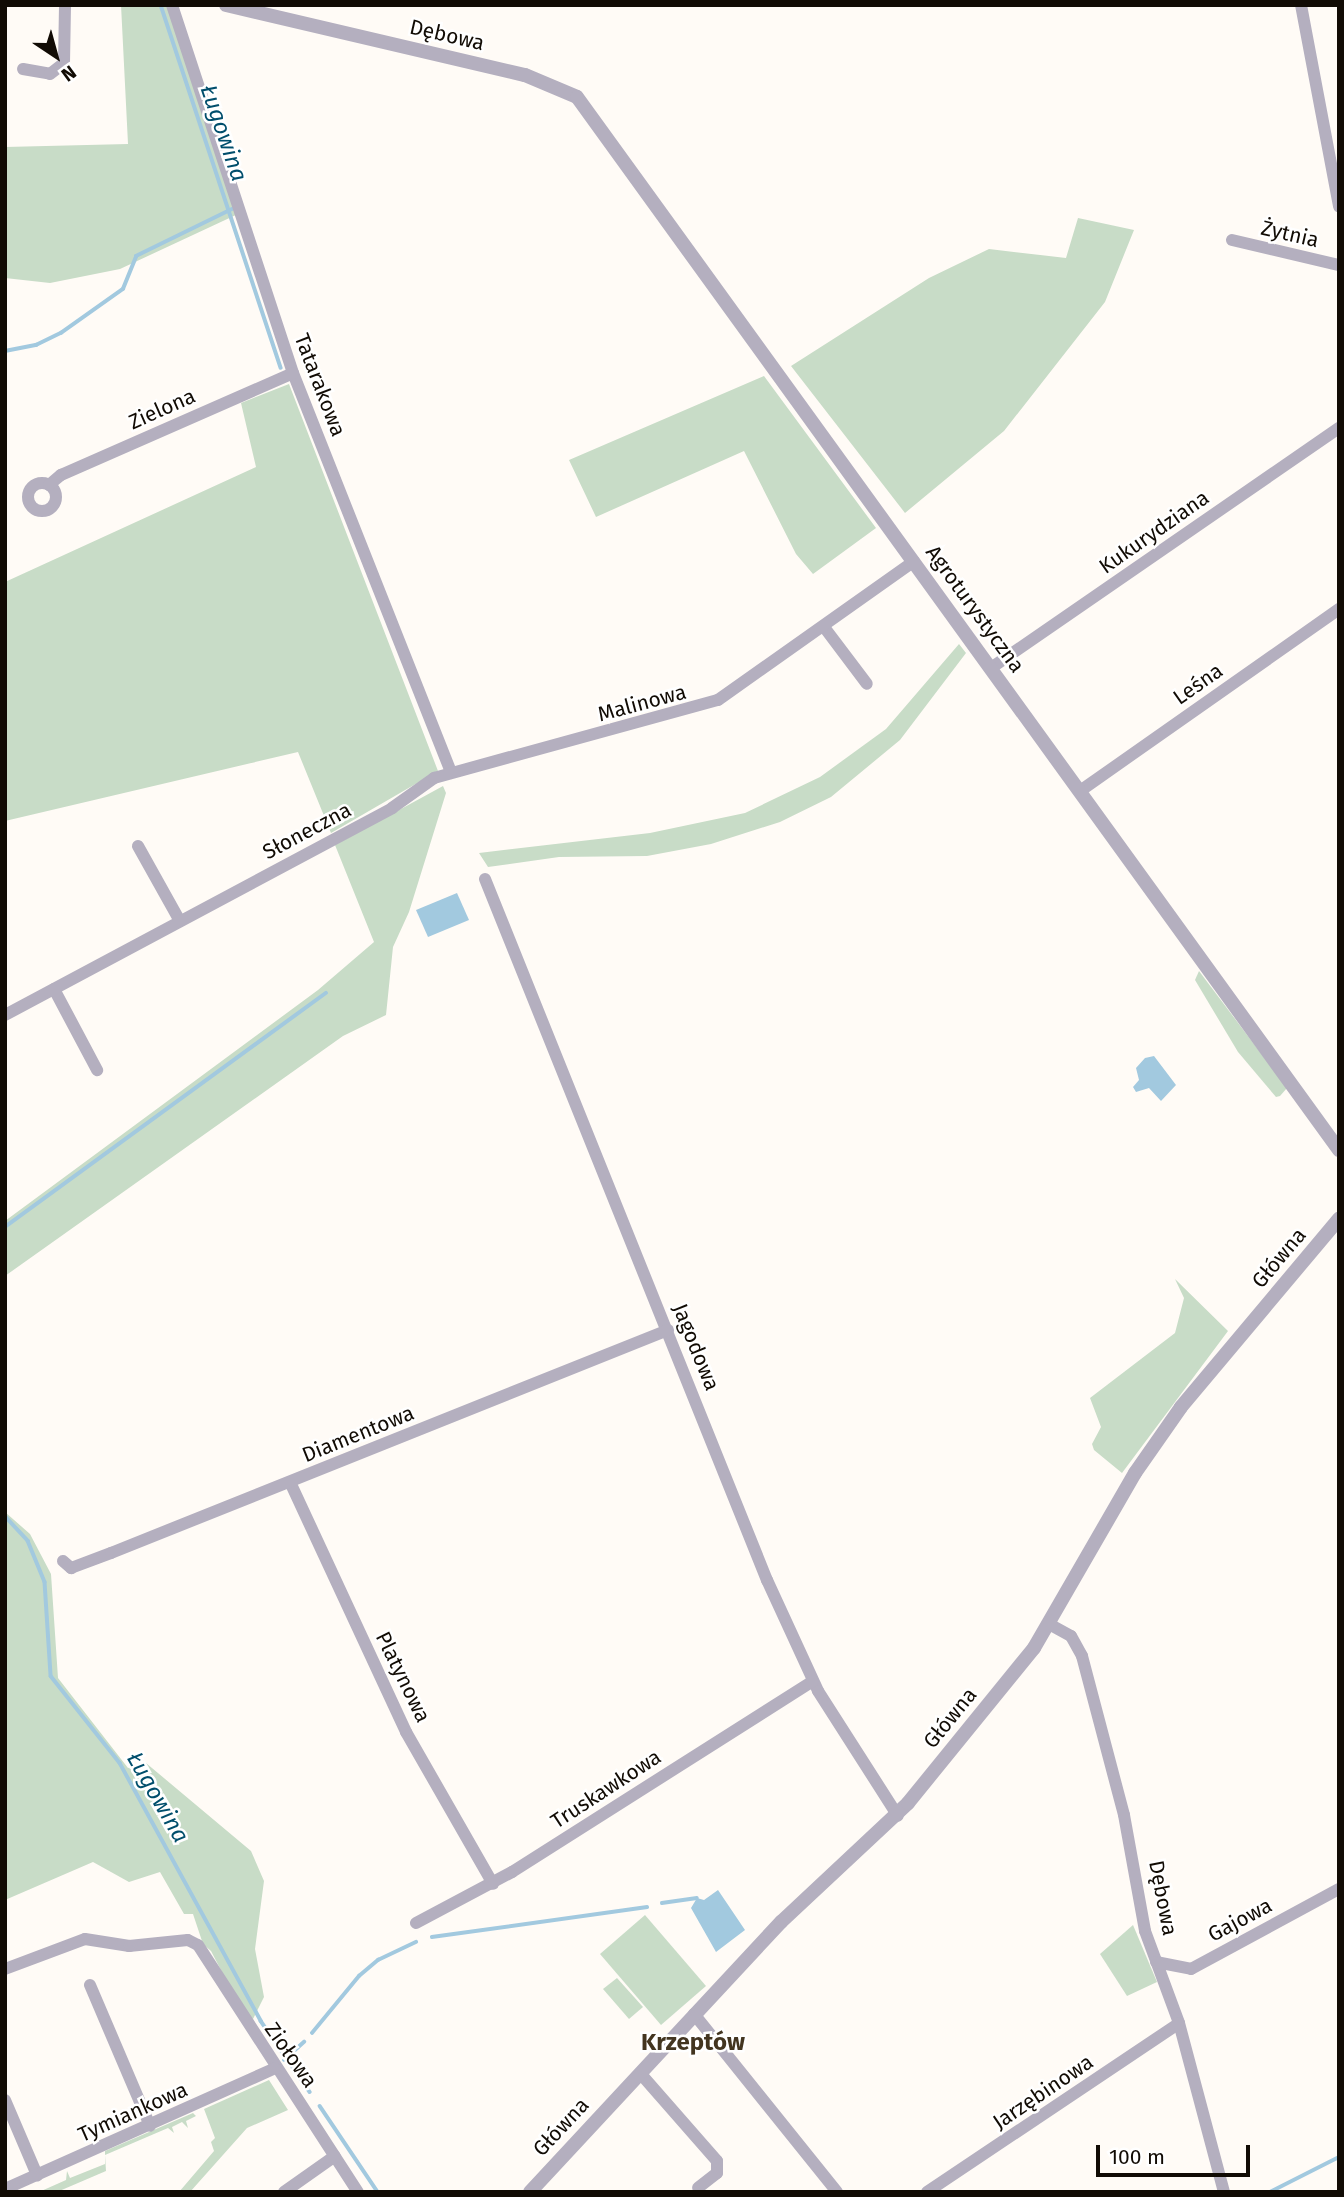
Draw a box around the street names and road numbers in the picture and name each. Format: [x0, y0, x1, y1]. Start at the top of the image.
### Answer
street label: Dębowa [407, 14, 487, 56]
street label: Żytnia [1259, 215, 1321, 253]
street label: Tatarakowa [289, 330, 351, 440]
street label: Zielona [125, 383, 199, 435]
street label: Kukurydziana [1094, 485, 1214, 579]
street label: Agroturystyczna [920, 540, 1030, 678]
street label: Leśna [1168, 658, 1228, 710]
street label: Malinowa [595, 679, 689, 727]
street label: Słoneczna [258, 797, 356, 865]
street label: Główna [1247, 1223, 1311, 1293]
street label: Jagodowa [667, 1300, 725, 1394]
street label: Diamentowa [298, 1400, 418, 1468]
street label: Platynowa [370, 1627, 436, 1727]
street label: Główna [918, 1683, 982, 1753]
street label: Truskawkowa [546, 1744, 666, 1834]
street label: Dębowa [1143, 1858, 1183, 1938]
street label: Gajowa [1204, 1893, 1276, 1947]
street label: Ziołowa [259, 2017, 323, 2093]
street label: Jarzębinowa [988, 2049, 1098, 2135]
street label: Tymiankowa [74, 2077, 192, 2147]
street label: Główna [528, 2093, 594, 2161]

